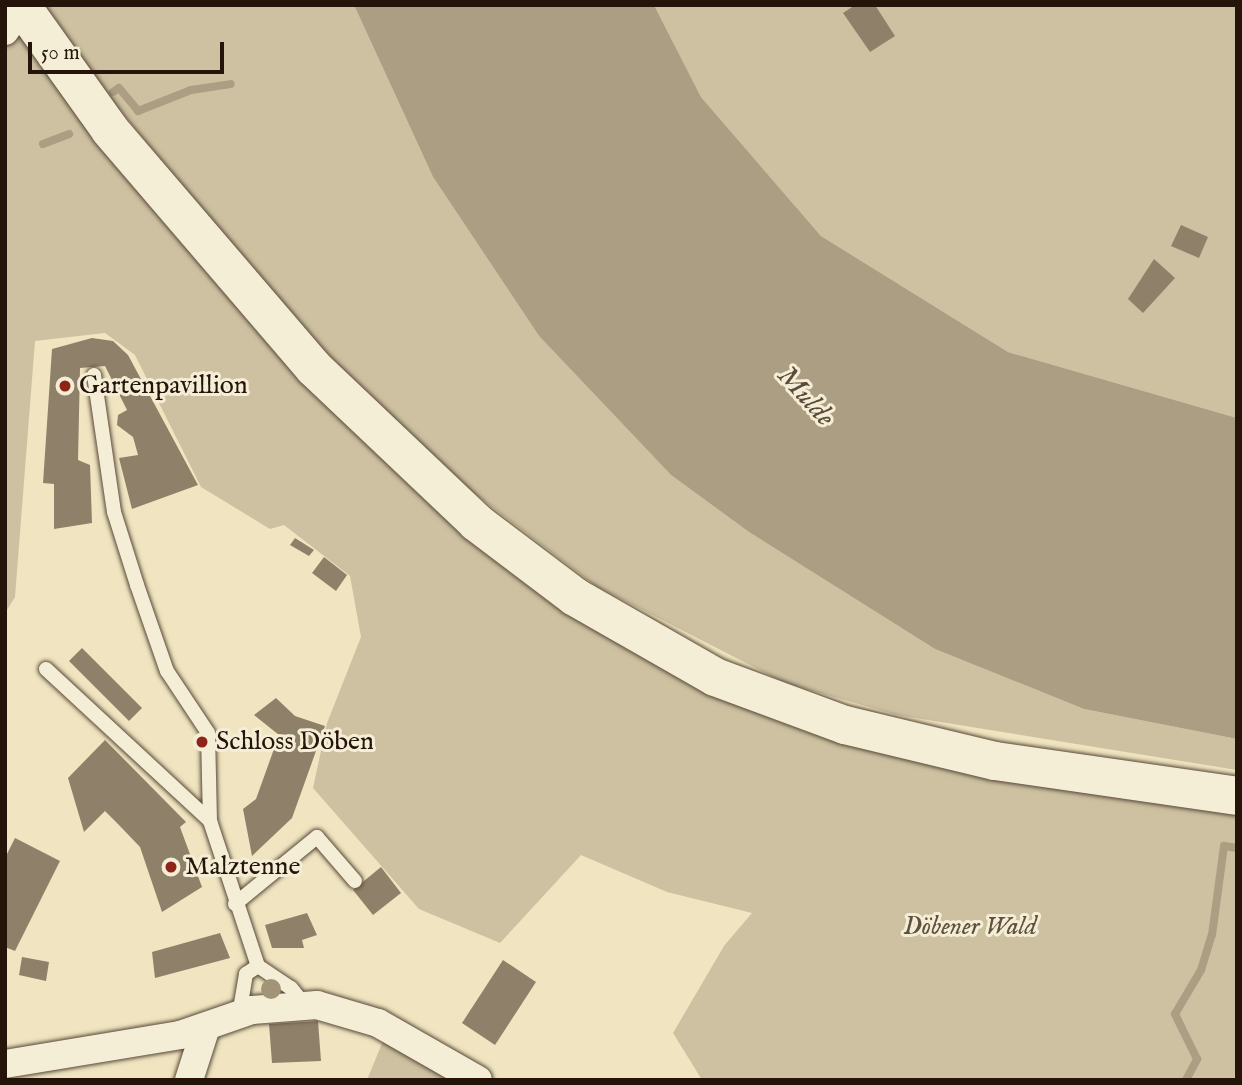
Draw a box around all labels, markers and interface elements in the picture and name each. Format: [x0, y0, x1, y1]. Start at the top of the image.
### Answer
scale bar [32, 28, 228, 72]
text: 50 m [41, 40, 80, 67]
water label: Mulde [769, 360, 841, 434]
place label: Gartenpavillion [79, 370, 248, 402]
marker: Gartenpavillion [57, 378, 73, 394]
place label: Schloss Döben [216, 726, 374, 758]
marker: Schloss Döben [194, 734, 210, 750]
place label: Malztenne [185, 851, 300, 883]
marker: Malztenne [163, 859, 179, 875]
park label: Döbener Wald [903, 911, 1037, 943]

